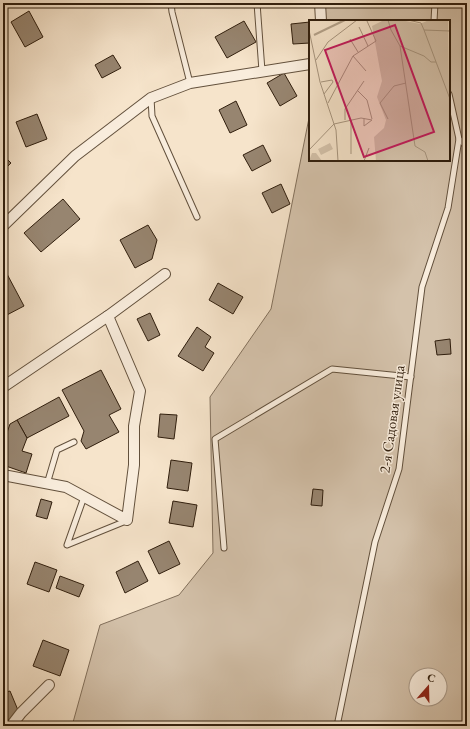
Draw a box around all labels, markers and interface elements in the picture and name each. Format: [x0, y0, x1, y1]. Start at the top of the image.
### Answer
inset map [309, 20, 450, 161]
street label: 2-я Садовая улица [375, 364, 408, 474]
north arrow [408, 667, 448, 707]
text: С [425, 670, 438, 686]

